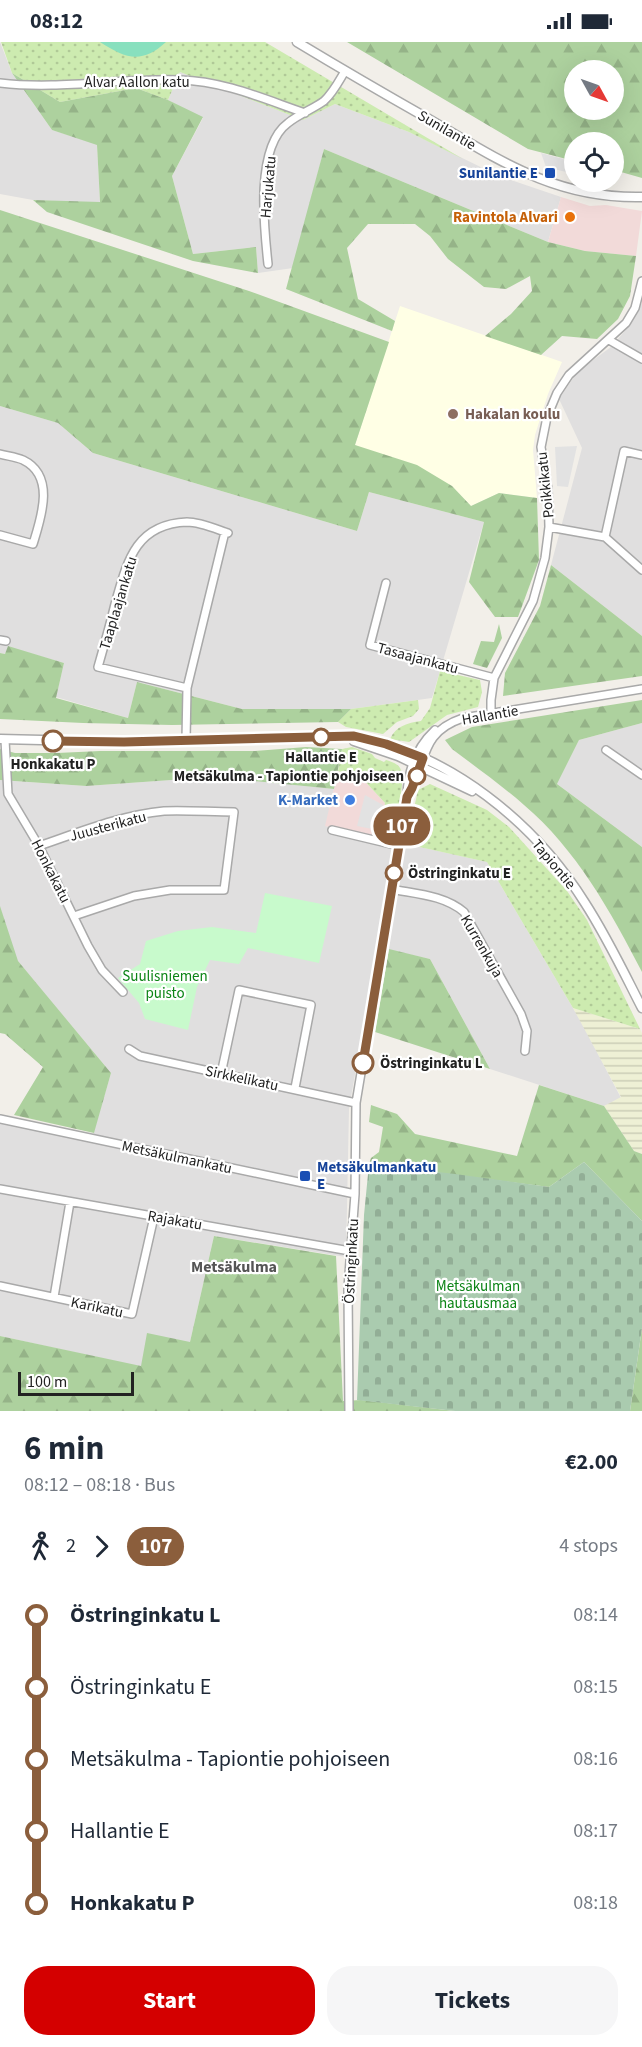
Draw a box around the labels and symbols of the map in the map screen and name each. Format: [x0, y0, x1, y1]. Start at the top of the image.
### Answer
north arrow [564, 60, 624, 120]
street label: Alvar Aallon katu [84, 72, 190, 93]
street label: Sunilantie [414, 105, 480, 155]
street label: Harjukatu [255, 155, 282, 219]
place label: Sunilantie E [459, 163, 538, 184]
marker: Sunilantie E [543, 166, 557, 180]
place label: Ravintola Alvari [453, 207, 558, 228]
marker: Ravintola Alvari [563, 210, 577, 224]
place label: Hakalan koulu [465, 404, 560, 425]
marker: Hakalan koulu [446, 407, 460, 421]
street label: Poikkikatu [532, 451, 559, 519]
street label: Taaplaajankatu [94, 554, 143, 652]
street label: Tasaajankatu [375, 638, 461, 679]
street label: Hallantie [460, 700, 520, 731]
marker: Hallantie E [312, 728, 330, 746]
marker: Honkakatu P [42, 730, 64, 752]
place label: Hallantie E [285, 747, 357, 768]
place label: Honkakatu P [11, 754, 96, 775]
place label: Metsäkulma - Tapiontie pohjoiseen [174, 766, 404, 787]
marker: Metsäkulma - Tapiontie pohjoiseen [408, 767, 426, 785]
place label: K-Market [278, 790, 338, 811]
marker: K-Market [343, 793, 357, 807]
street label: Juusterikatu [67, 806, 149, 847]
line badge: 107 [368, 806, 436, 846]
street label: Tapiontie [527, 835, 581, 894]
street label: Honkakatu [26, 836, 76, 907]
place label: Östringinkatu E [408, 863, 511, 884]
marker: Östringinkatu E [385, 864, 403, 882]
street label: Kurrenkuja [455, 911, 508, 981]
park label: Suulisniemen puisto [122, 966, 208, 1004]
marker: Östringinkatu L [352, 1052, 374, 1074]
place label: Östringinkatu L [380, 1053, 483, 1074]
street label: Sirkkelikatu [203, 1060, 280, 1096]
street label: Metsäkulmankatu [120, 1136, 234, 1179]
place label: Metsäkulmankatu E [317, 1157, 436, 1195]
marker: Metsäkulmankatu E [298, 1169, 312, 1183]
street label: Rajakatu [146, 1205, 204, 1236]
street label: Östringinkatu [339, 1218, 364, 1304]
district label: Metsäkulma [191, 1256, 277, 1278]
park label: Metsäkulman hautausmaa [436, 1276, 520, 1314]
street label: Karikatu [69, 1292, 125, 1323]
scale bar [18, 1369, 134, 1396]

